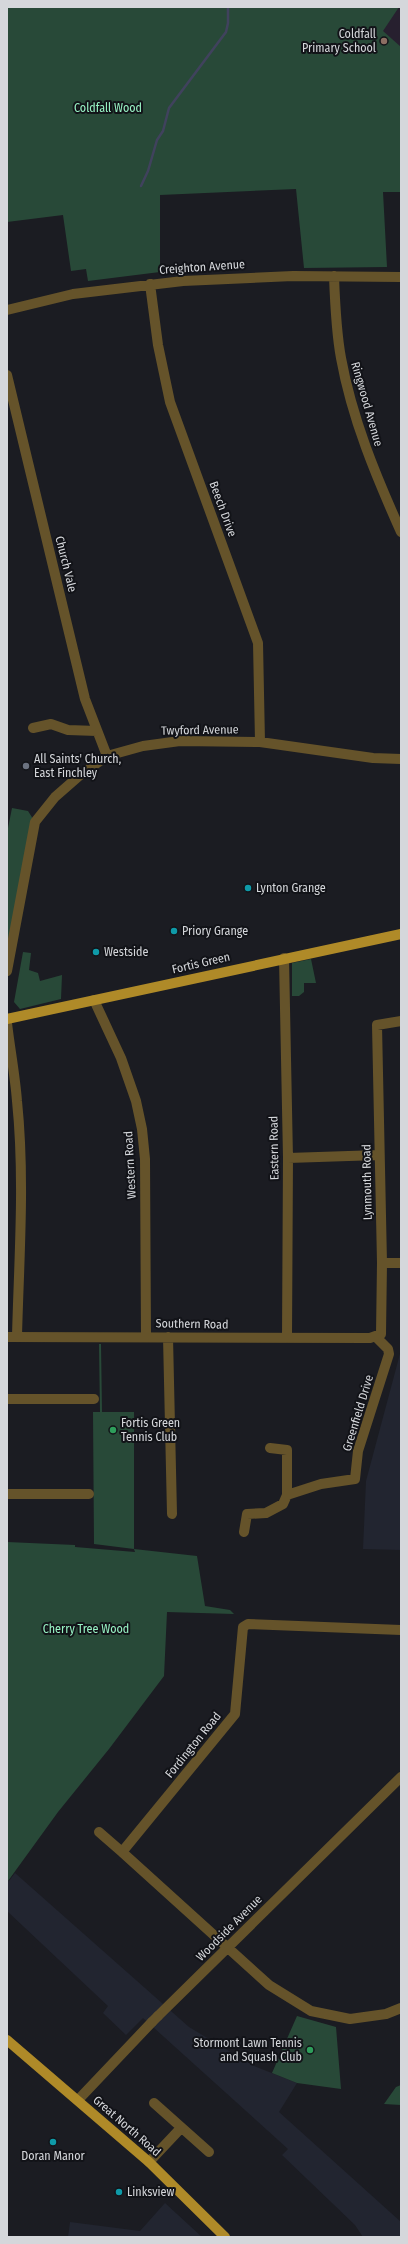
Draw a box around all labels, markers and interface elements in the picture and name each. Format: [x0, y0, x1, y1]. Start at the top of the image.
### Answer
place label: Coldfall Primary School [302, 27, 376, 55]
marker: Coldfall Primary School [379, 36, 389, 46]
park label: Coldfall Wood [74, 101, 142, 115]
street label: Creighton Avenue [159, 257, 245, 277]
street label: Ringwood Avenue [348, 360, 386, 448]
street label: Beech Drive [206, 479, 240, 539]
street label: Church Vale [52, 535, 80, 593]
street label: Twyford Avenue [161, 722, 239, 738]
place label: All Saints' Church, East Finchley [34, 752, 121, 780]
marker: All Saints' Church, East Finchley [21, 761, 31, 771]
place label: Lynton Grange [256, 881, 326, 895]
marker: Lynton Grange [243, 883, 253, 893]
place label: Priory Grange [182, 924, 248, 938]
marker: Priory Grange [169, 926, 179, 936]
place label: Westside [104, 945, 148, 959]
marker: Westside [91, 947, 101, 957]
street label: Fortis Green [171, 950, 231, 976]
street label: Eastern Road [266, 1116, 282, 1180]
street label: Western Road [121, 1131, 139, 1199]
street label: Lynmouth Road [359, 1144, 375, 1220]
street label: Southern Road [155, 1316, 229, 1332]
street label: Greenfield Drive [340, 1373, 376, 1453]
place label: Fortis Green Tennis Club [121, 1416, 180, 1444]
marker: Fortis Green Tennis Club [108, 1425, 118, 1435]
park label: Cherry Tree Wood [43, 1622, 129, 1636]
street label: Fordington Road [162, 1709, 224, 1781]
street label: Woodside Avenue [193, 1892, 265, 1964]
place label: Stormont Lawn Tennis and Squash Club [194, 2036, 302, 2064]
marker: Stormont Lawn Tennis and Squash Club [305, 2045, 315, 2055]
street label: Great North Road [90, 2093, 164, 2159]
marker: Doran Manor [48, 2137, 58, 2147]
place label: Doran Manor [21, 2149, 85, 2163]
place label: Linksview [127, 2185, 174, 2199]
marker: Linksview [114, 2187, 124, 2197]

